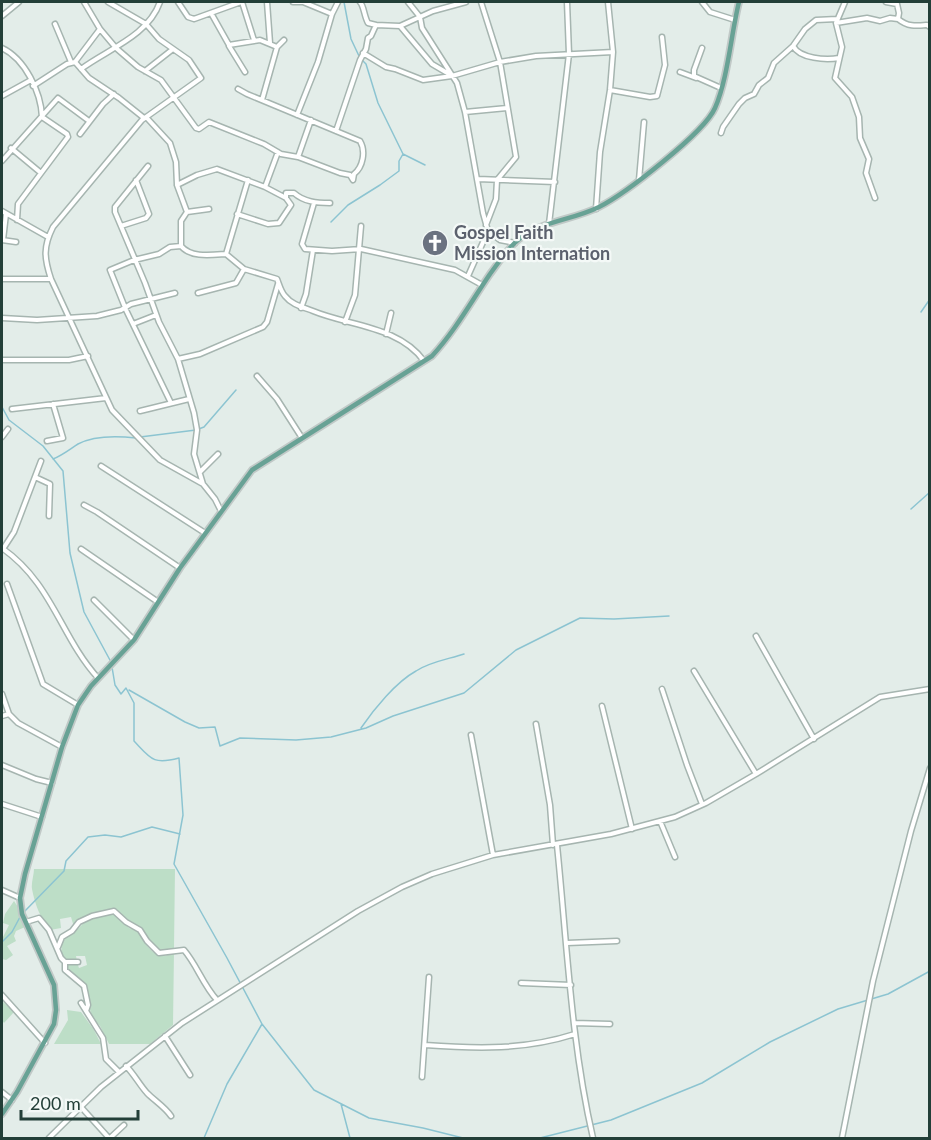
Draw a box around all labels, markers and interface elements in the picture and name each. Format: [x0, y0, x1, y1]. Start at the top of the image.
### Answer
place label: Gospel Faith Mission Internation [454, 221, 610, 264]
church icon: Gospel Faith Mission Internation [420, 228, 450, 258]
scale bar [21, 1083, 138, 1121]
text: 200 m [30, 1092, 81, 1114]

